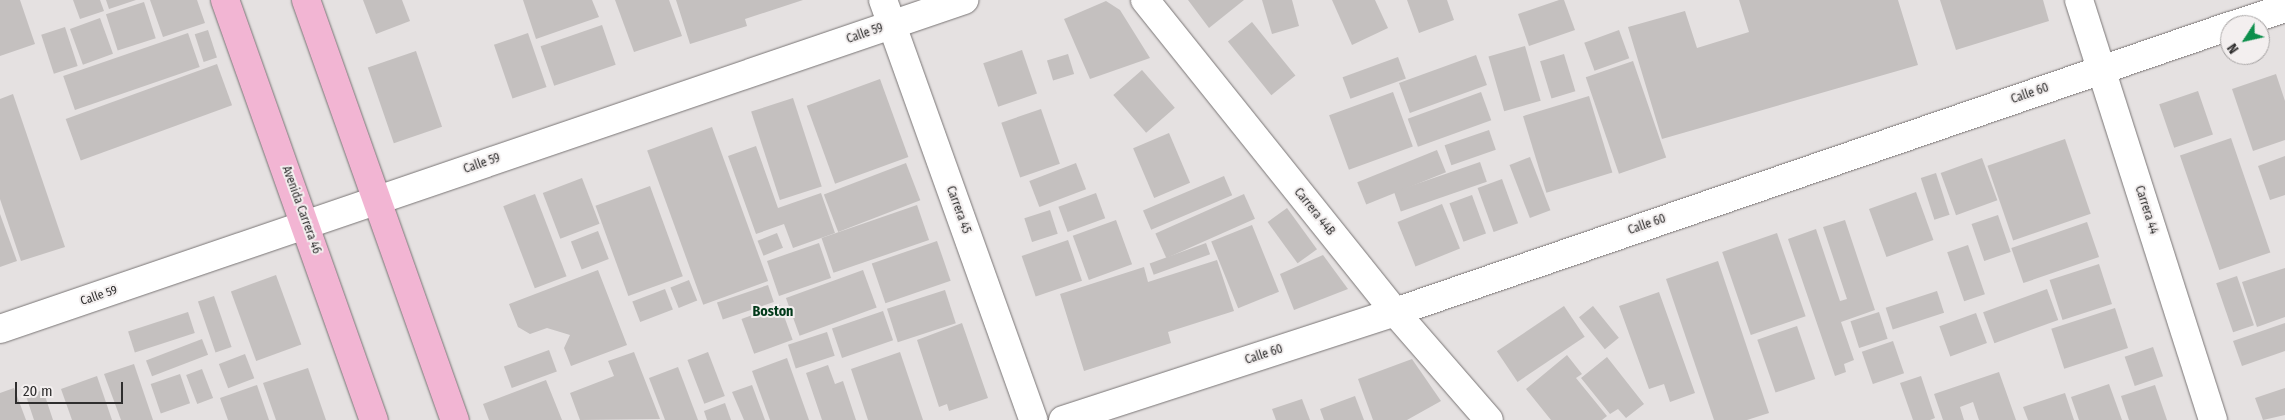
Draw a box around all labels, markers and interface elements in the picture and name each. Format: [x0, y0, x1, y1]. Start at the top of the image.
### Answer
north arrow [2220, 15, 2270, 65]
street label: Calle 59 [845, 21, 885, 47]
text: N [2224, 40, 2242, 57]
street label: Calle 60 [2009, 81, 2051, 107]
street label: Calle 59 [462, 151, 502, 177]
street label: Avenida Carrera 46 [278, 164, 324, 256]
street label: Carrera 45 [943, 184, 973, 236]
street label: Carrera 44 [2131, 184, 2161, 236]
street label: Carrera 44B [1291, 186, 1337, 238]
street label: Calle 60 [1626, 212, 1668, 238]
street label: Calle 59 [79, 283, 119, 309]
district label: Boston [753, 304, 793, 320]
street label: Calle 60 [1243, 342, 1285, 368]
scale bar [18, 372, 125, 404]
text: 20 m [23, 382, 53, 400]

